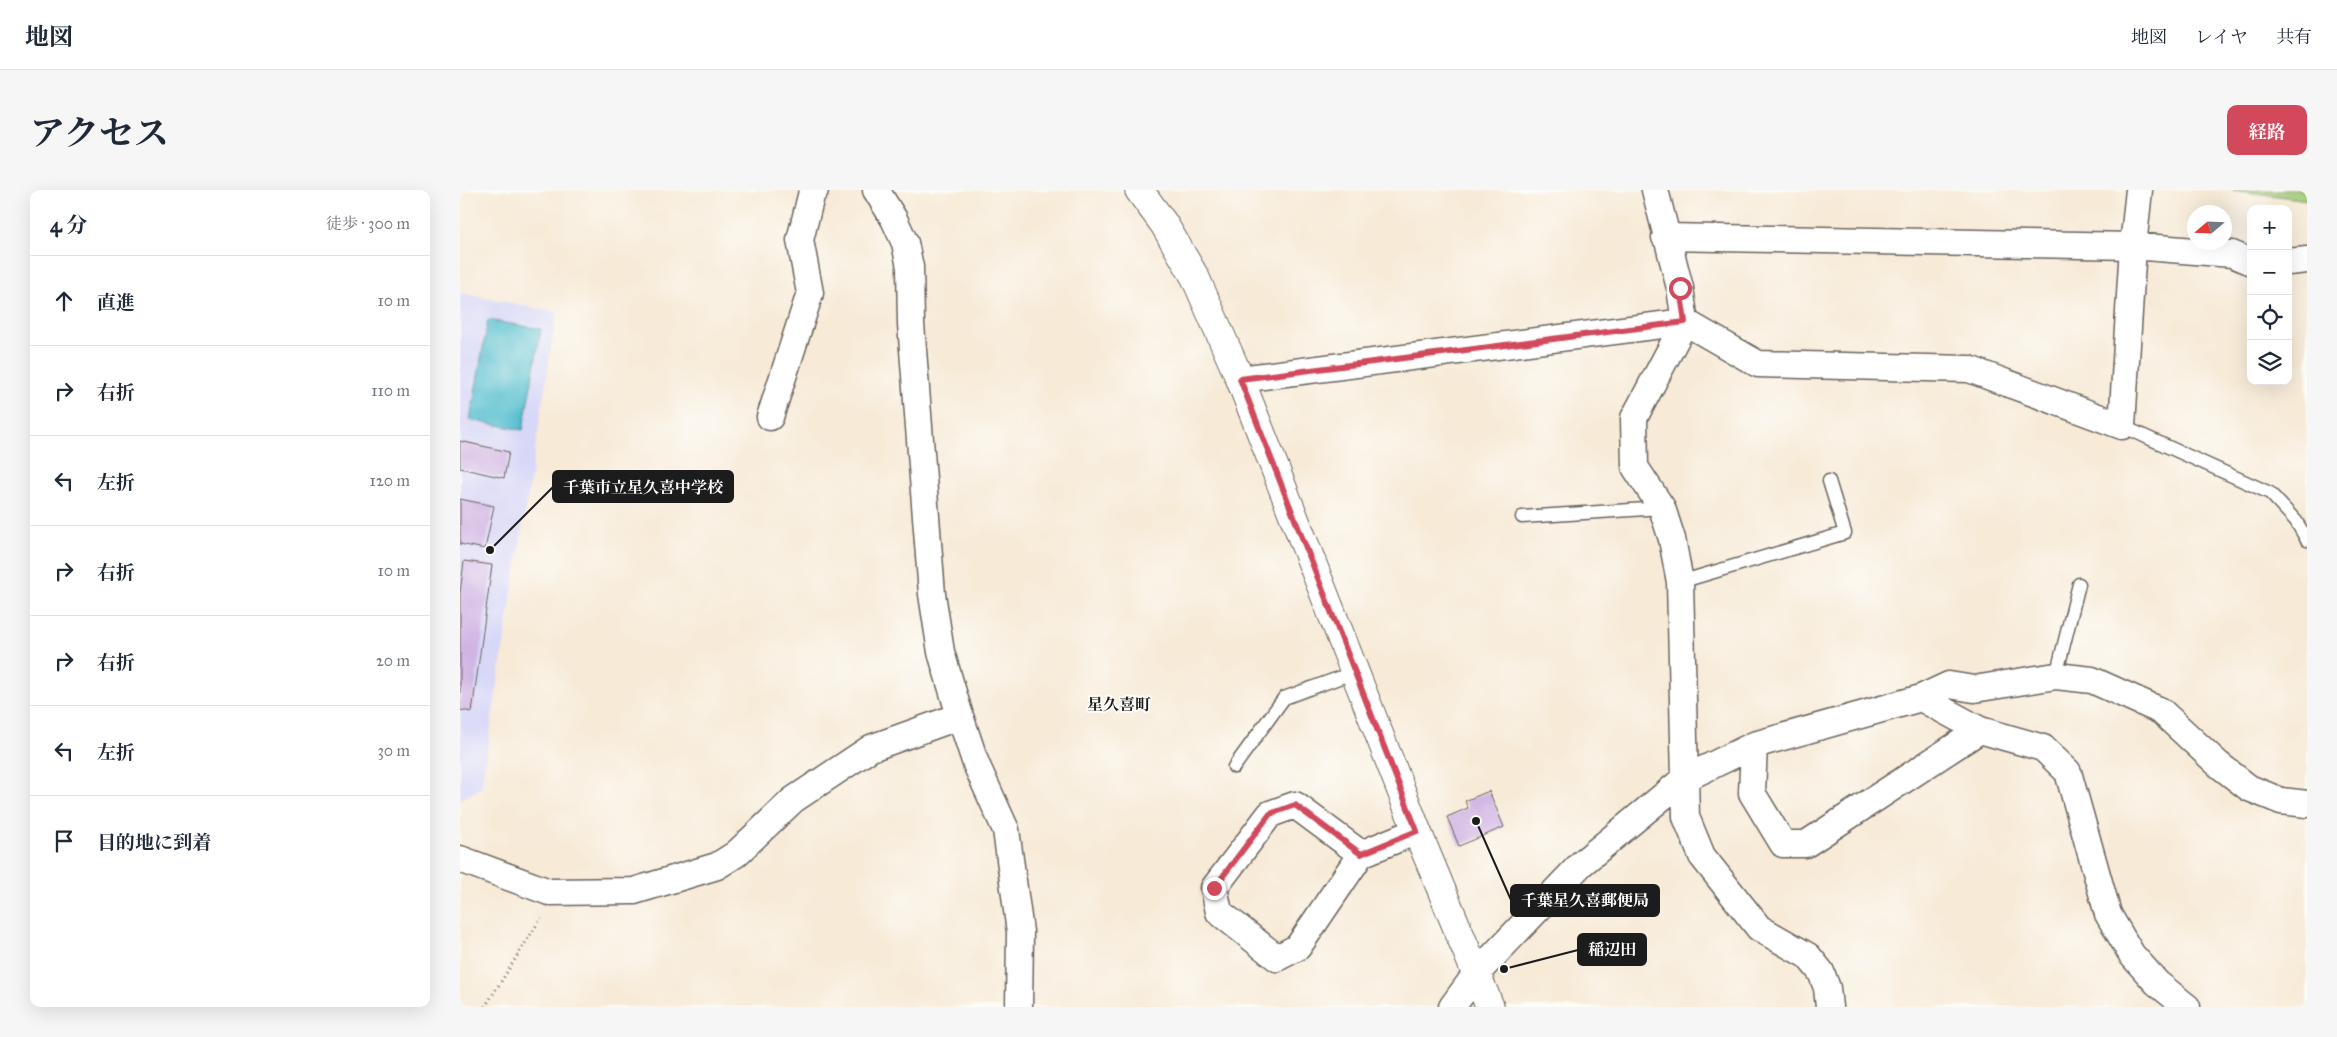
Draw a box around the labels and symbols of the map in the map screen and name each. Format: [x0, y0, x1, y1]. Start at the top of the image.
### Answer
north arrow [2187, 205, 2232, 250]
route start [1669, 277, 1692, 300]
callout: 千葉市立星久喜中学校 [553, 471, 733, 502]
text: 千葉市立星久喜中学校 [563, 478, 724, 497]
district label: 星久喜町 [1087, 695, 1151, 714]
route end [1203, 877, 1226, 900]
callout: 千葉星久喜郵便局 [1511, 885, 1659, 916]
text: 千葉星久喜郵便局 [1521, 891, 1649, 910]
callout: 稲辺田 [1578, 934, 1646, 965]
text: 稲辺田 [1588, 940, 1636, 959]

